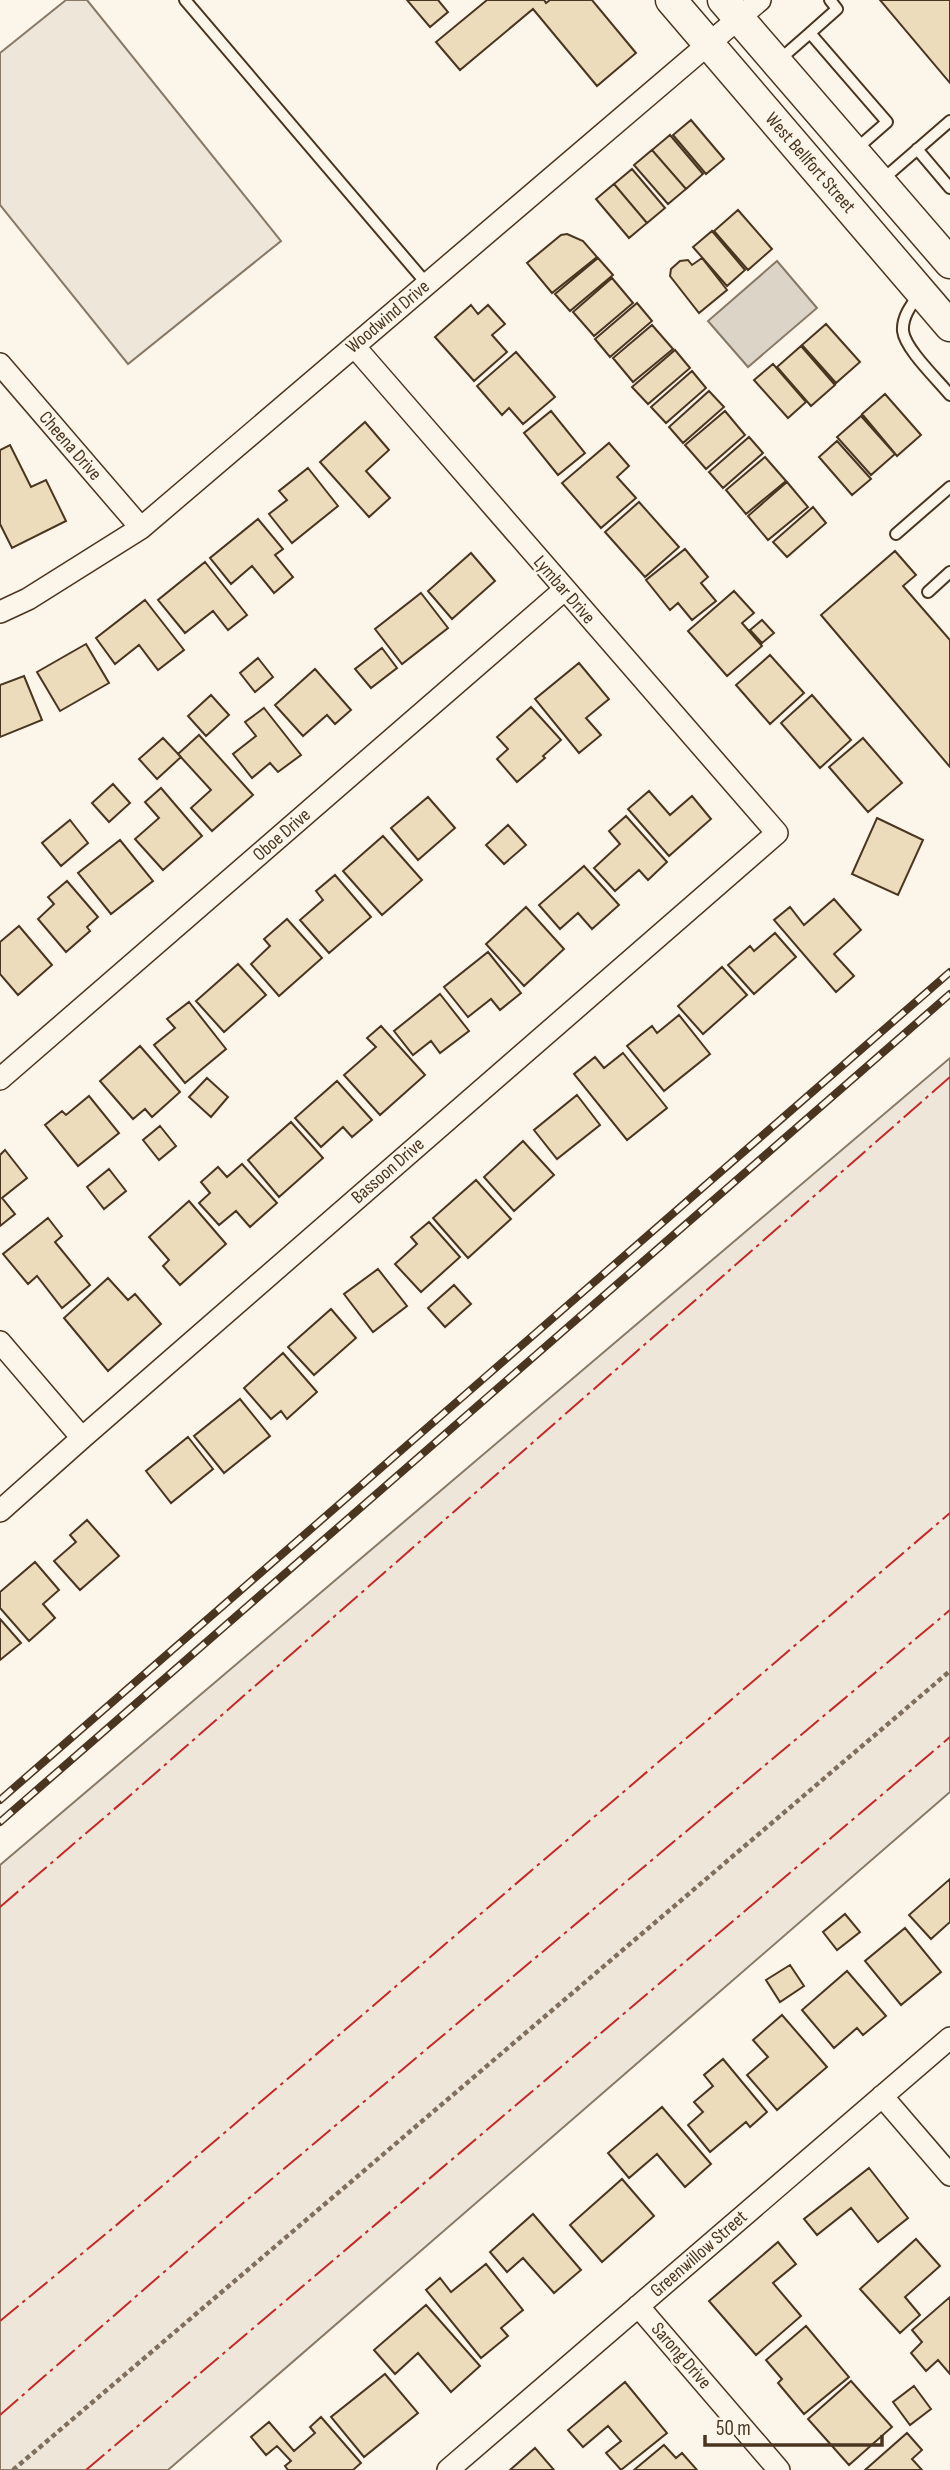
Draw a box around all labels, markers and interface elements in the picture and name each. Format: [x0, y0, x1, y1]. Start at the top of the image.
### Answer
street label: West Bellfort Street [760, 108, 860, 218]
street label: Woodwind Drive [341, 275, 435, 359]
street label: Cheena Drive [34, 407, 106, 485]
street label: Lymbar Drive [528, 551, 600, 629]
street label: Oboe Drive [248, 804, 316, 866]
street label: Bassoon Drive [347, 1133, 429, 1209]
street label: Greenwillow Street [646, 2206, 752, 2302]
street label: Sarong Drive [646, 2318, 716, 2394]
scale bar [705, 2404, 882, 2448]
text: 50 m [716, 2416, 751, 2441]

